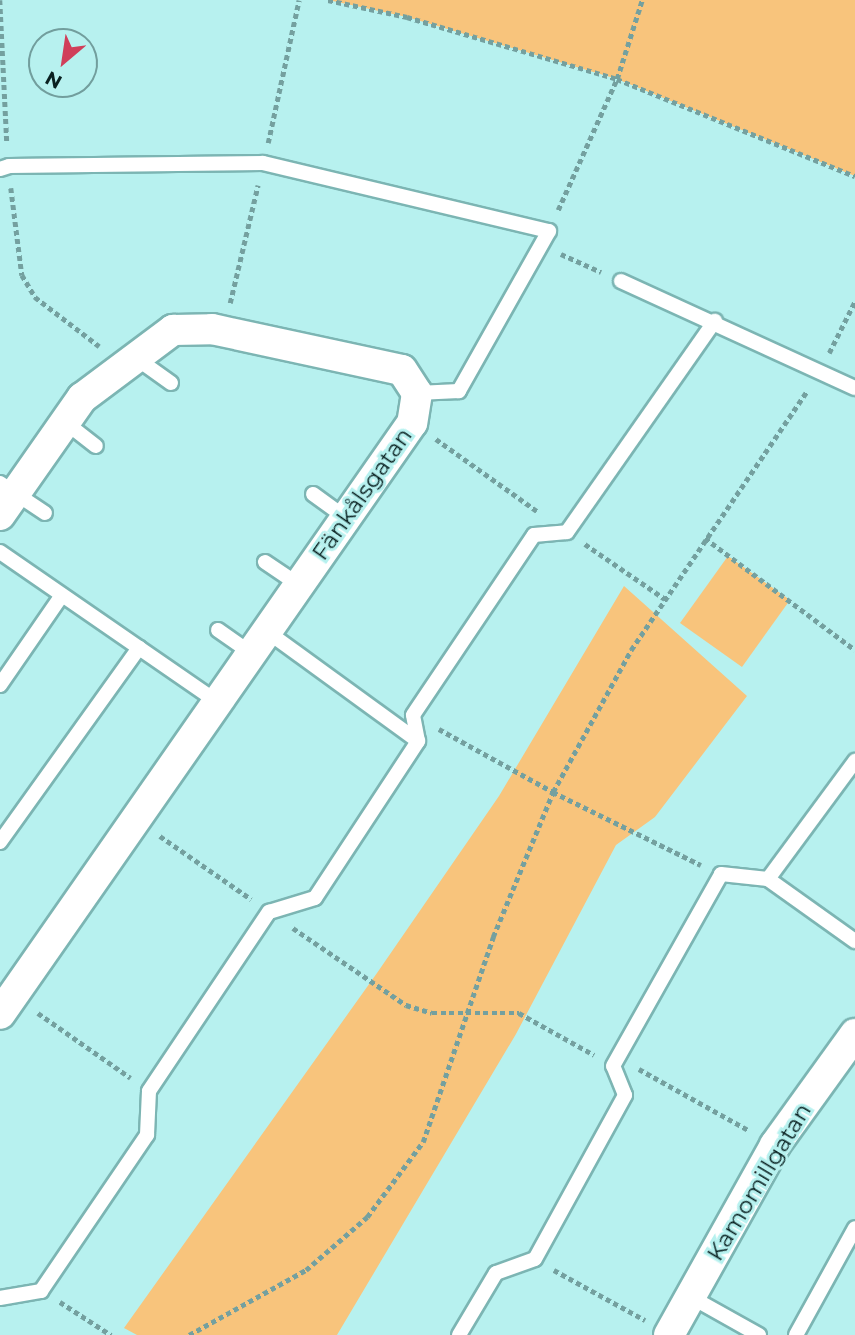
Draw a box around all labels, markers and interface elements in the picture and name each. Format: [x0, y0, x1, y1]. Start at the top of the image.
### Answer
north arrow [28, 28, 98, 98]
text: N [41, 66, 66, 94]
street label: Fänkålsgatan [306, 423, 418, 565]
street label: Kamomillgatan [701, 1098, 817, 1266]

